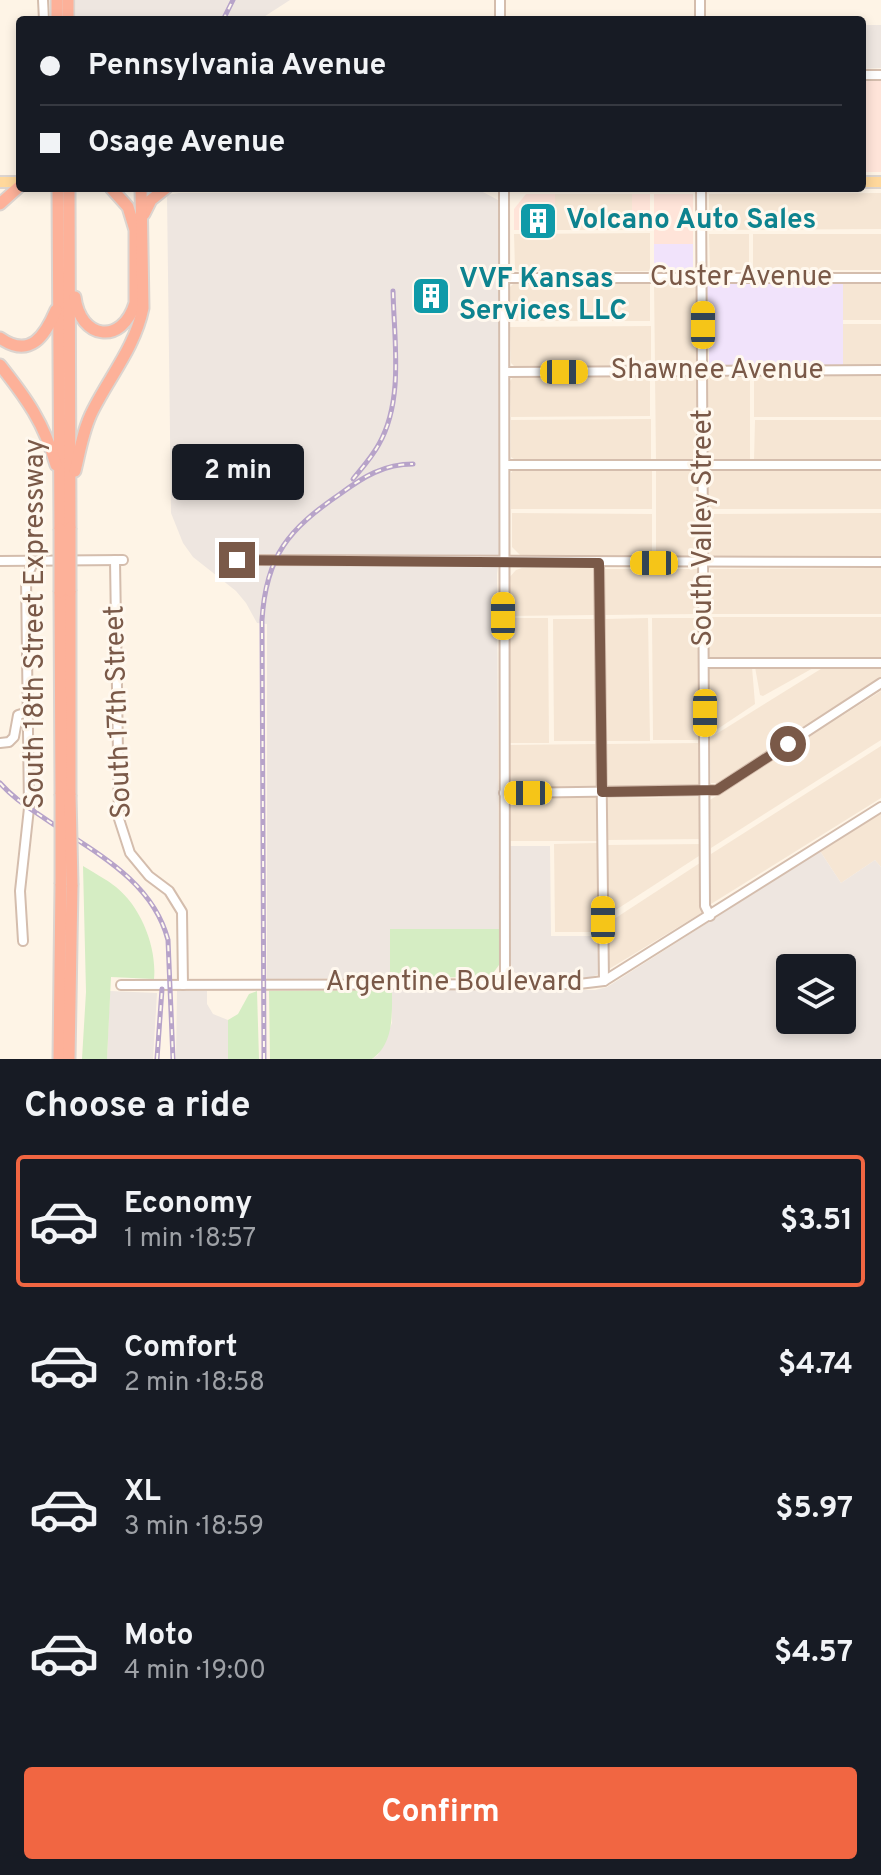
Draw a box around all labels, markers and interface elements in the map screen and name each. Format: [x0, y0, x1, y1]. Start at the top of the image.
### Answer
text: Pennsylvania Avenue [88, 48, 386, 85]
text: Osage Avenue [88, 125, 285, 162]
building icon: Volcano Auto Sales [517, 200, 559, 242]
place label: Volcano Auto Sales [566, 203, 816, 239]
street label: Custer Avenue [650, 260, 832, 296]
place label: VVF Kansas Services LLC [459, 262, 627, 330]
building icon: VVF Kansas Services LLC [410, 275, 452, 317]
car [691, 301, 715, 349]
street label: Shawnee Avenue [610, 353, 824, 389]
car [540, 360, 588, 384]
street label: South Valley Street [686, 409, 722, 647]
street label: South 18th Street Expressway [18, 439, 54, 809]
callout: 2 min [171, 444, 303, 500]
text: 2 min [204, 455, 272, 488]
route end [219, 542, 255, 578]
car [630, 551, 678, 575]
car [491, 592, 515, 640]
street label: South 17th Street [97, 605, 141, 819]
car [693, 689, 717, 737]
route start [770, 726, 806, 762]
car [504, 781, 552, 805]
car [591, 896, 615, 944]
map controls [776, 954, 856, 1034]
button: layers [776, 954, 856, 1034]
street label: Argentine Boulevard [325, 965, 583, 1001]
text: Choose a ride [24, 1084, 250, 1130]
icon: car [28, 1185, 100, 1257]
text: Economy [124, 1186, 252, 1223]
text: $3.51 [780, 1203, 853, 1240]
text: 1 min · 18:57 [124, 1223, 256, 1256]
icon: car [28, 1329, 100, 1401]
text: Comfort [124, 1330, 237, 1367]
text: $4.74 [778, 1347, 853, 1384]
text: 2 min · 18:58 [124, 1367, 265, 1400]
icon: car [28, 1473, 100, 1545]
text: XL [124, 1474, 161, 1511]
text: $5.97 [775, 1491, 853, 1528]
text: 3 min · 18:59 [124, 1511, 264, 1544]
icon: car [28, 1617, 100, 1689]
text: Moto [124, 1618, 194, 1655]
text: $4.57 [774, 1635, 853, 1672]
text: 4 min · 19:00 [124, 1655, 266, 1688]
button: Confirm [24, 1767, 857, 1859]

